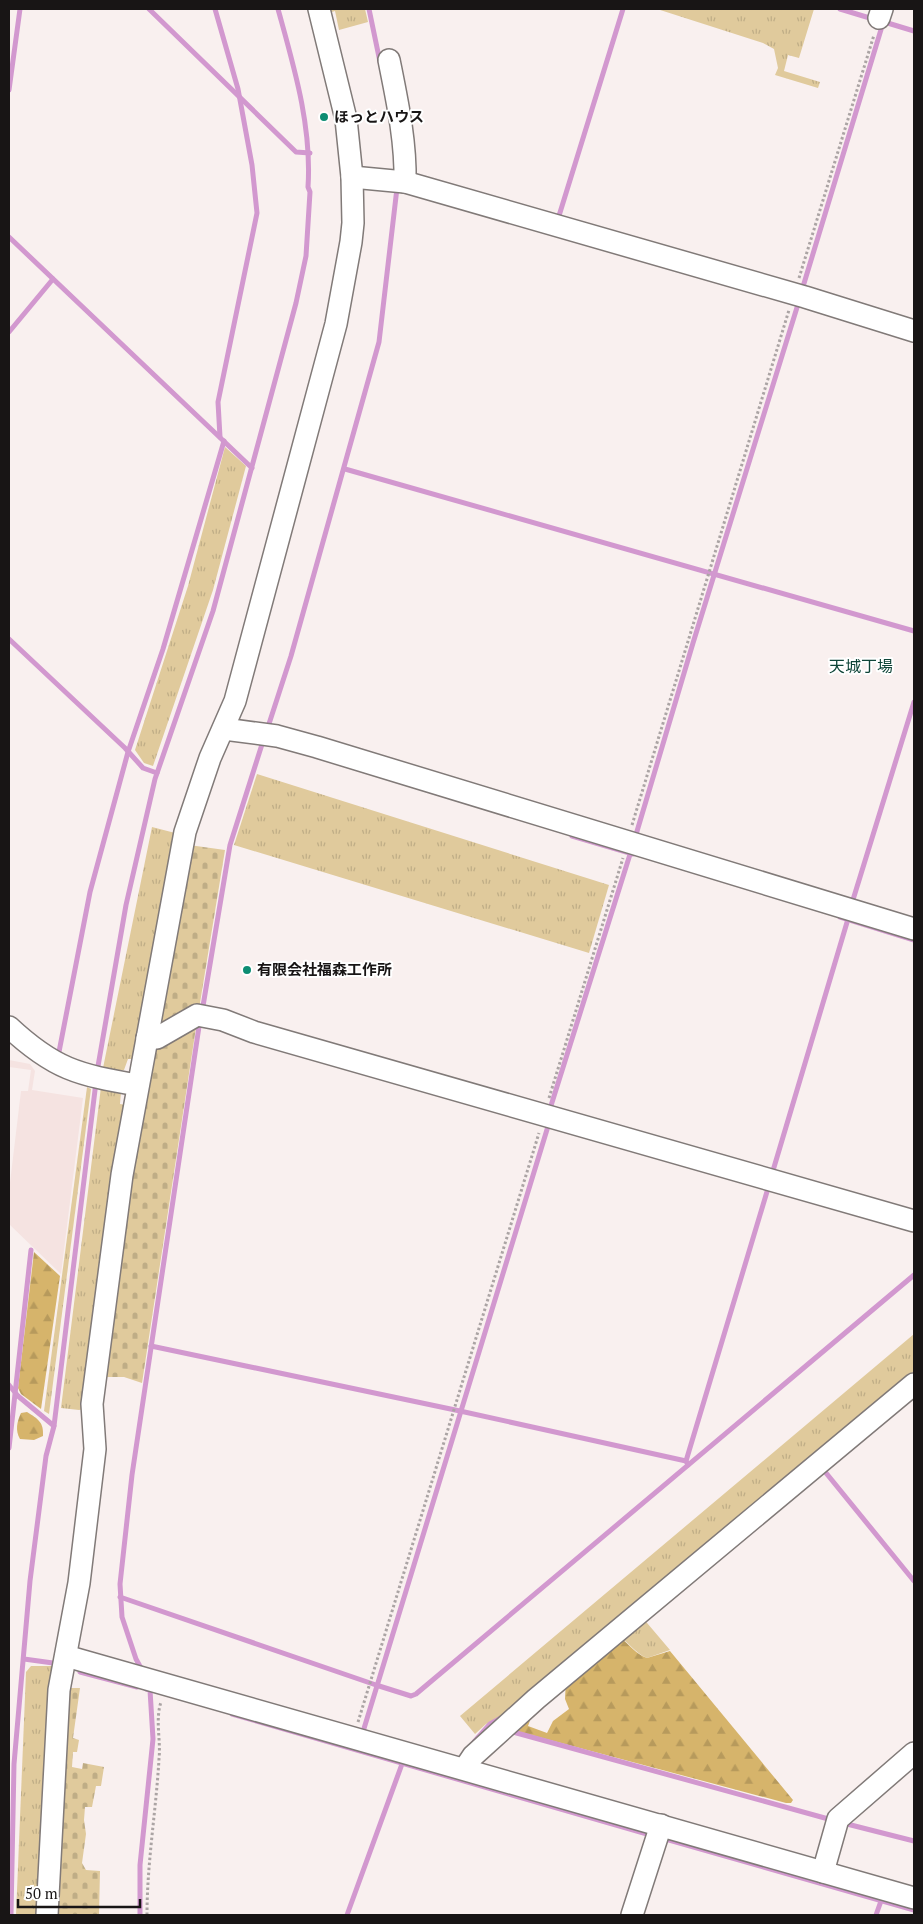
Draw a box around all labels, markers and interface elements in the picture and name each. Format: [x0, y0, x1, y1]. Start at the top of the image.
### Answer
place label: ほっとハウス [334, 106, 424, 126]
marker: ほっとハウス [318, 111, 330, 123]
district label: 天城丁場 [829, 655, 893, 677]
place label: 有限会社福森工作所 [257, 959, 392, 979]
marker: 有限会社福森工作所 [241, 964, 253, 976]
scale bar [18, 1876, 140, 1908]
text: 50 m [25, 1883, 58, 1903]

